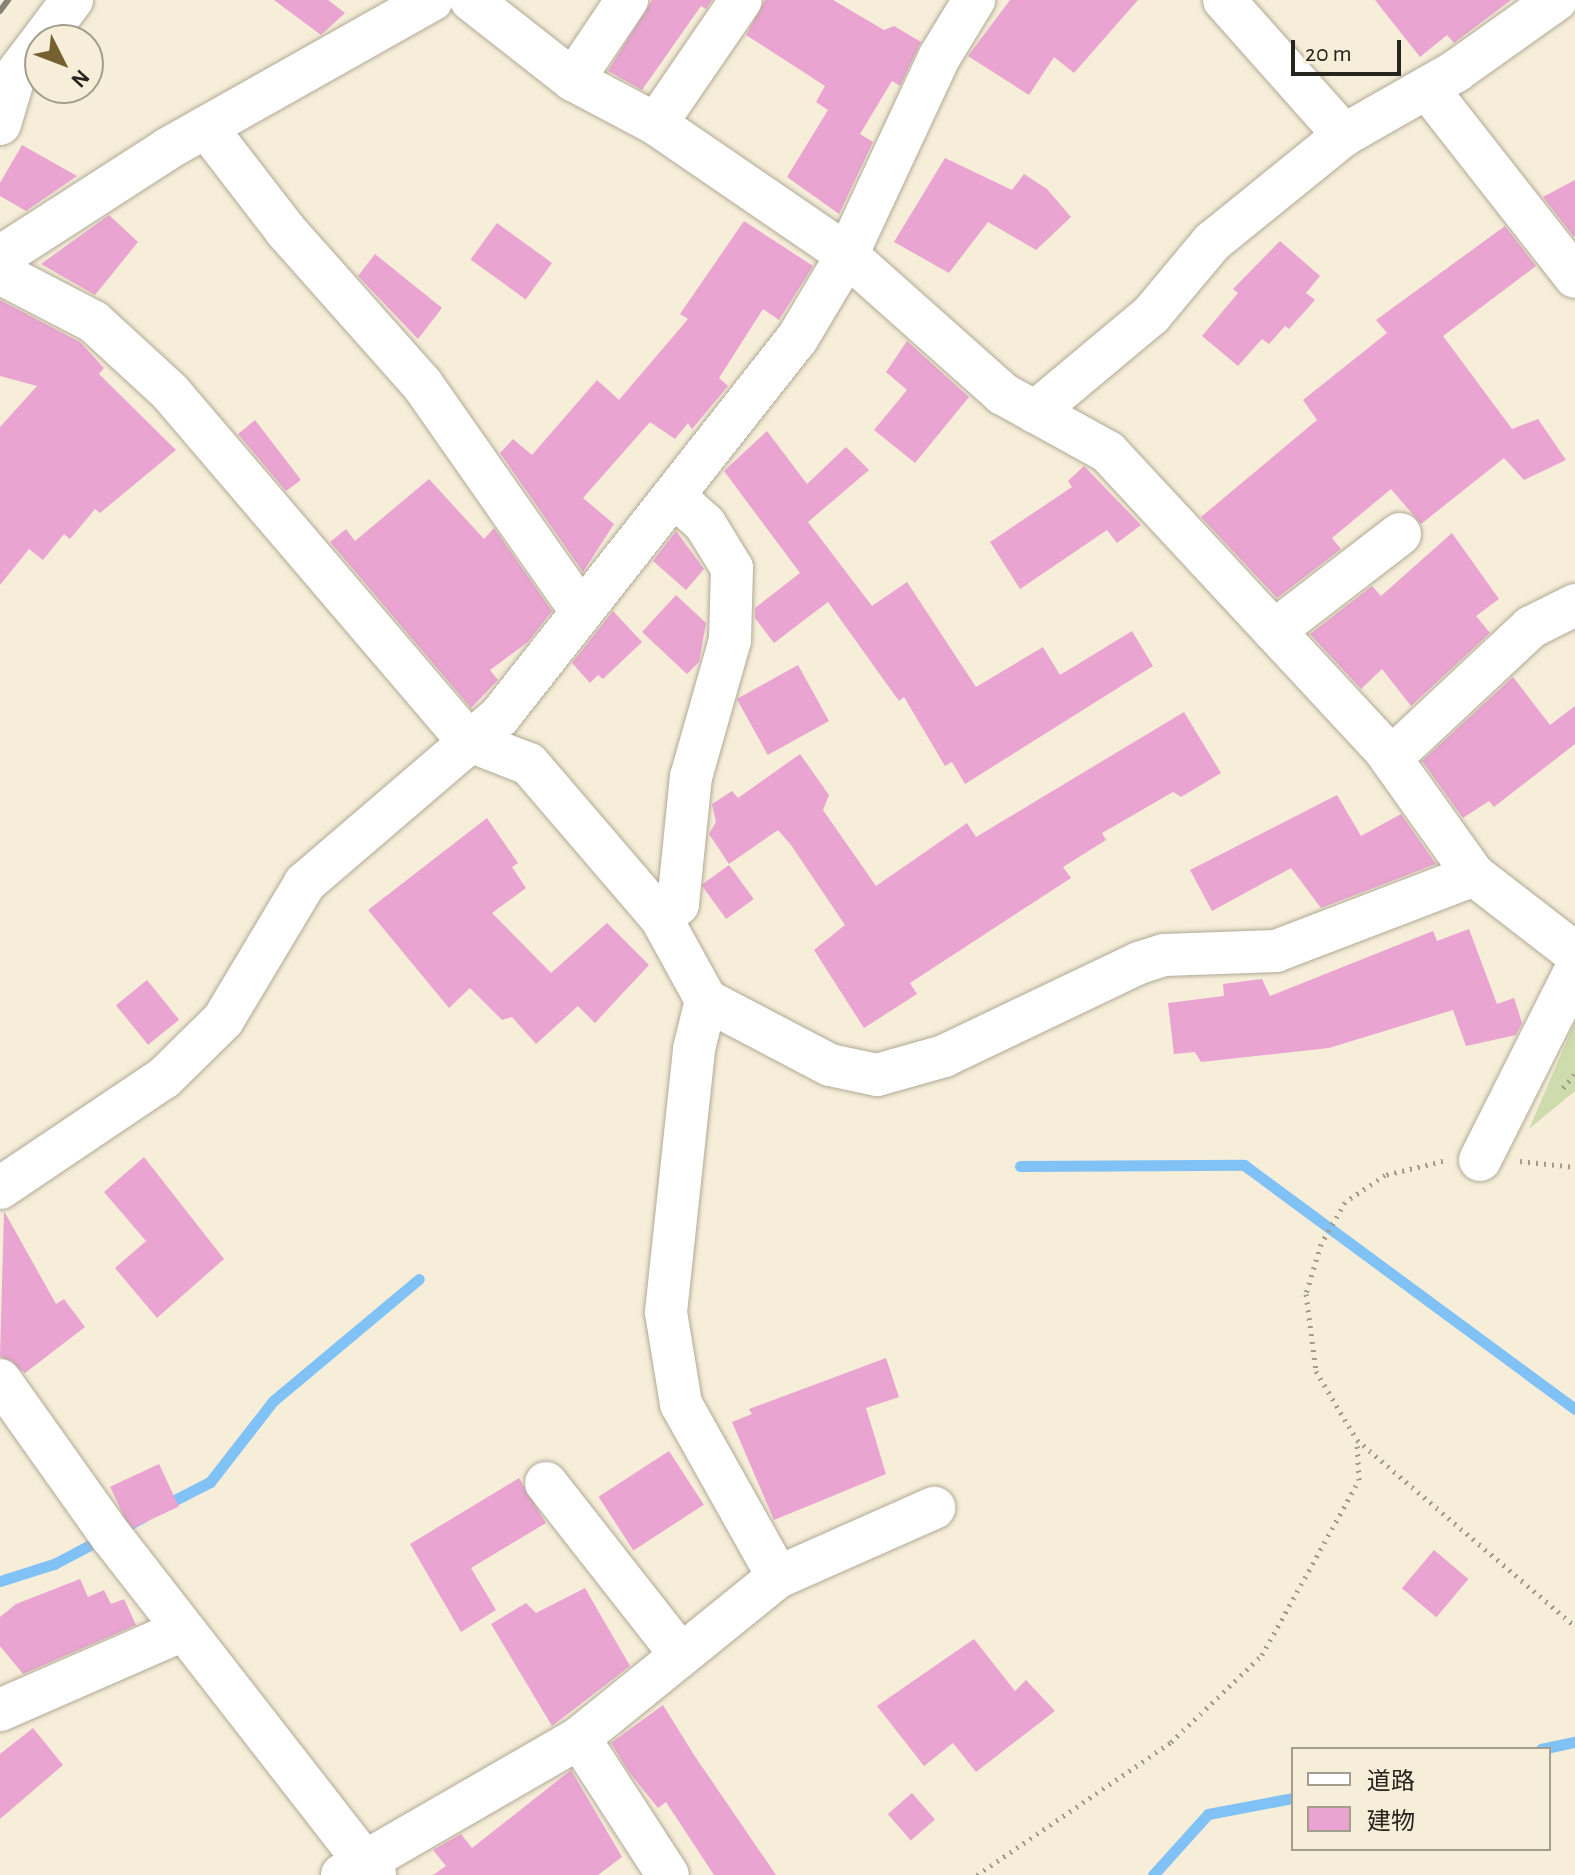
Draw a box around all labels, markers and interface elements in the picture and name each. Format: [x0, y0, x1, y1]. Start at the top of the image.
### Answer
north arrow [24, 24, 104, 104]
scale bar [1295, 24, 1405, 74]
text: 20 m [1305, 42, 1352, 66]
text: N [67, 66, 94, 92]
legend [1291, 1747, 1551, 1851]
text: 道路 [1367, 1770, 1415, 1794]
text: 建物 [1367, 1810, 1415, 1834]

